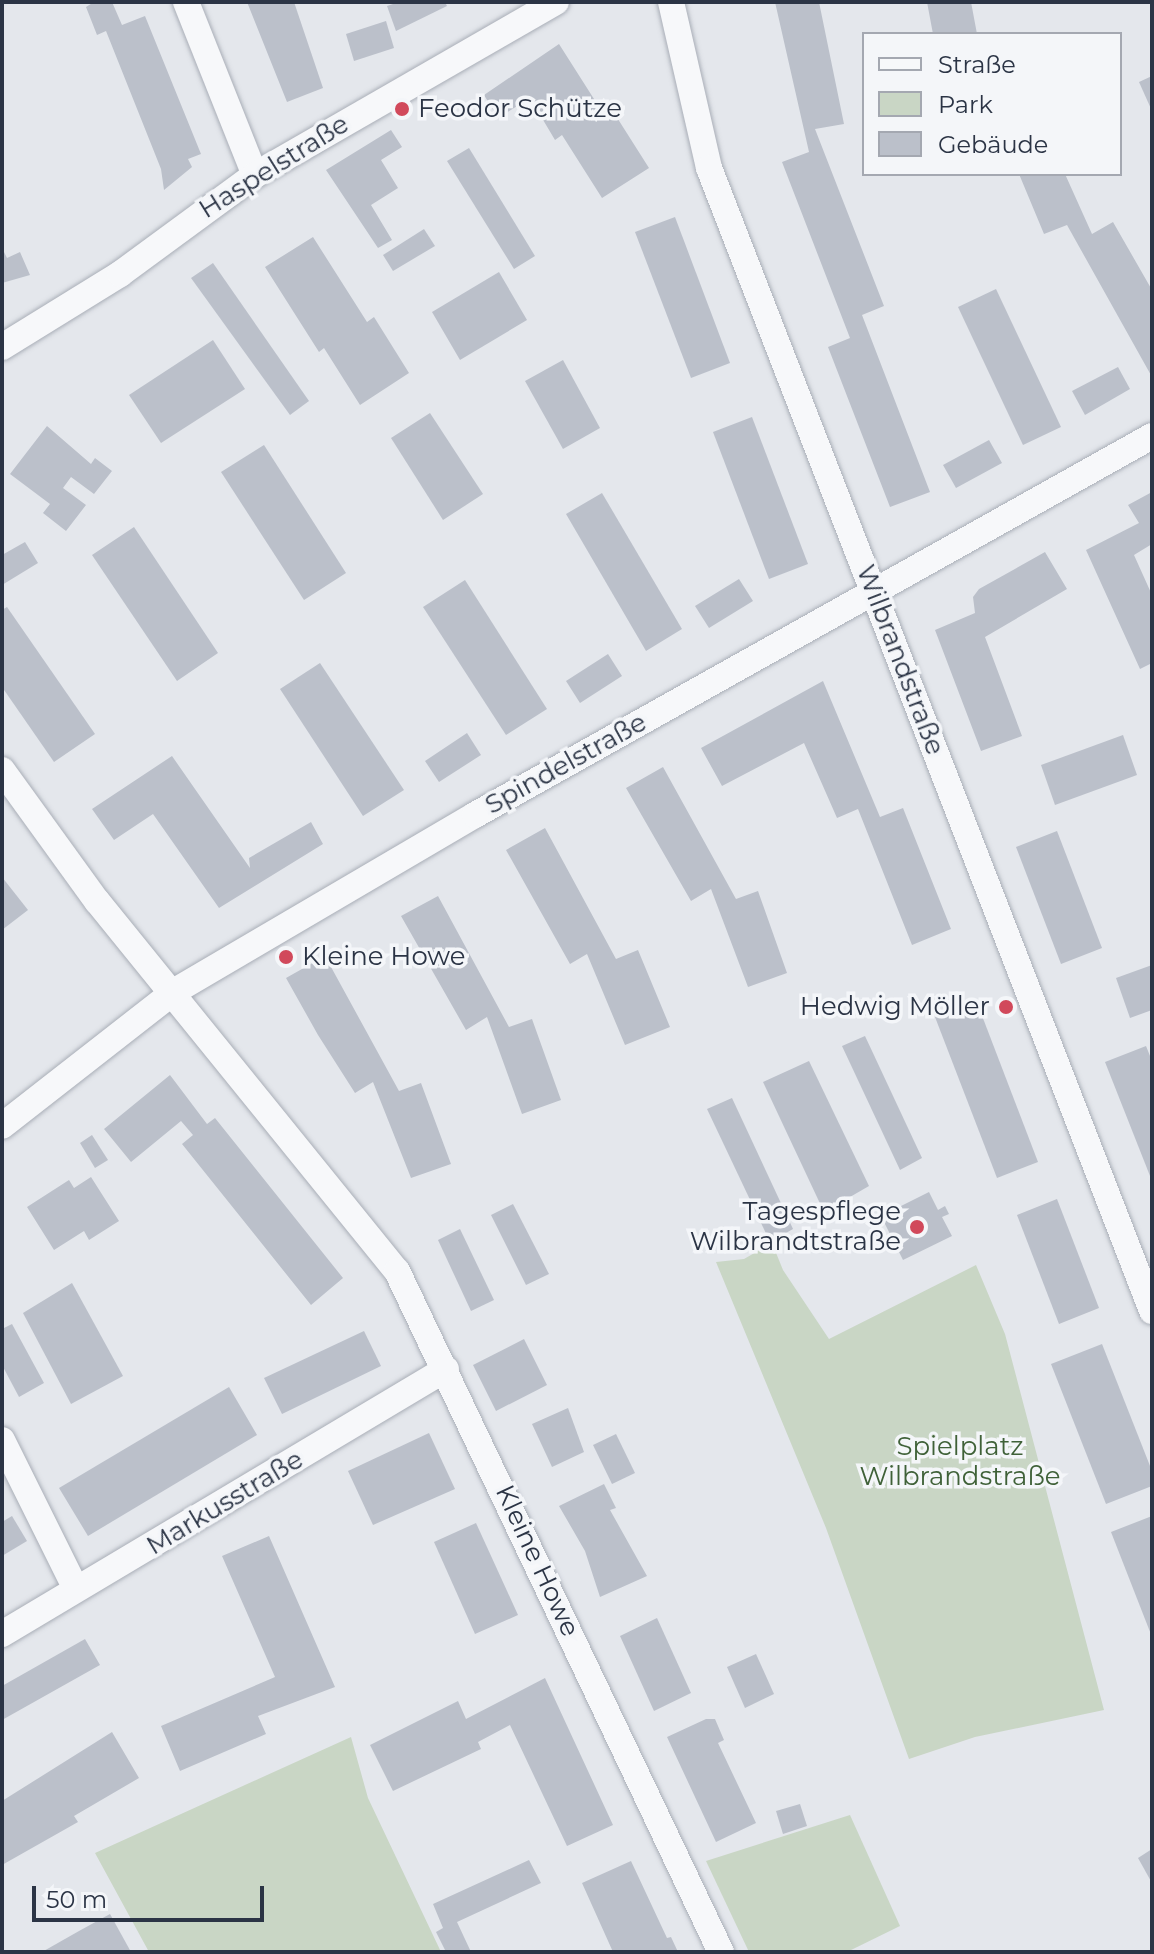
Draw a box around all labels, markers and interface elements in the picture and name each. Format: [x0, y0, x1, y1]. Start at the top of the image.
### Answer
legend [862, 32, 1122, 176]
text: Straße [938, 50, 1016, 79]
text: Park [938, 90, 993, 119]
place label: Feodor Schütze [418, 93, 622, 125]
marker: Feodor Schütze [393, 100, 411, 118]
street label: Haspelstraße [193, 109, 355, 225]
text: Gebäude [938, 130, 1048, 159]
street label: Wilbrandstraße [849, 561, 951, 759]
street label: Spindelstraße [480, 707, 652, 821]
place label: Kleine Howe [302, 941, 465, 973]
marker: Kleine Howe [277, 948, 295, 966]
place label: Hedwig Möller [800, 991, 990, 1023]
marker: Hedwig Möller [997, 998, 1015, 1016]
place label: Tagespflege Wilbrandtstraße [690, 1196, 901, 1258]
marker: Tagespflege Wilbrandtstraße [908, 1218, 926, 1236]
park label: Spielplatz Wilbrandstraße [860, 1431, 1060, 1492]
street label: Markusstraße [141, 1444, 309, 1562]
street label: Kleine Howe [488, 1480, 586, 1642]
scale bar [36, 1870, 268, 1920]
text: 50 m [46, 1885, 107, 1914]

